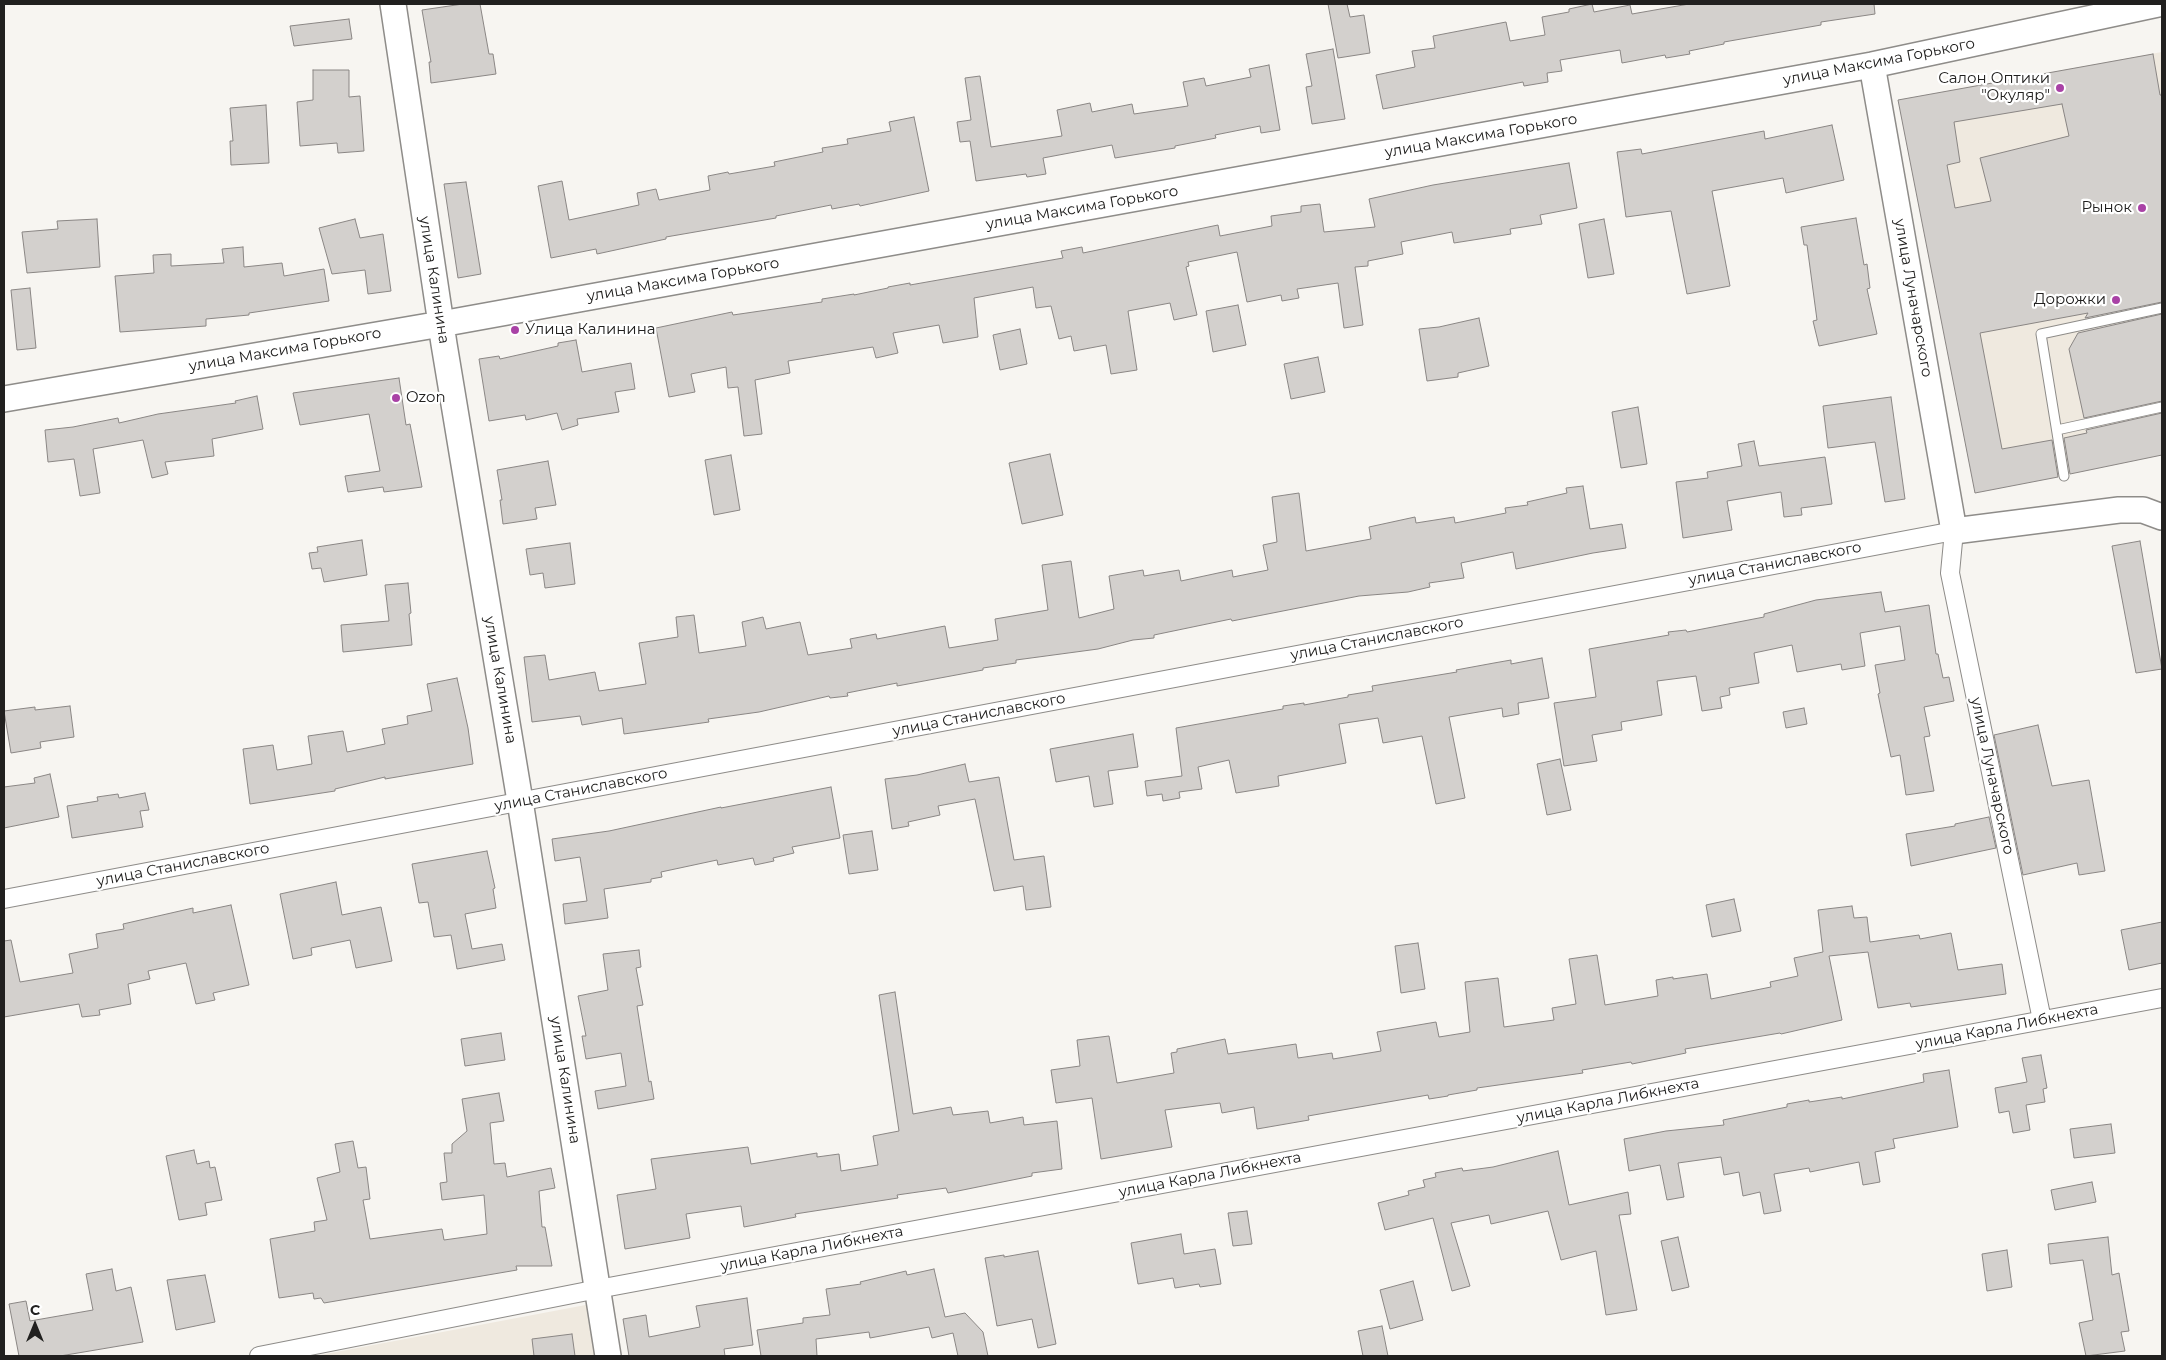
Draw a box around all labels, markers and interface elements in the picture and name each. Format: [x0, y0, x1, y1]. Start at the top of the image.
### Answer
street label: улица Максима Горького [1782, 35, 1976, 89]
place label: Салон Оптики "Окуляр" [1938, 70, 2050, 105]
marker: Салон Оптики "Окуляр" [2054, 82, 2066, 94]
street label: улица Максима Горького [1383, 110, 1579, 162]
street label: улица Максима Горького [984, 182, 1180, 234]
place label: Рынок [2082, 199, 2132, 217]
marker: Рынок [2136, 202, 2148, 214]
street label: улица Калинина [415, 215, 453, 345]
street label: улица Луначарского [1890, 217, 1936, 379]
street label: улица Максима Горького [585, 254, 781, 306]
place label: Дорожки [2034, 291, 2106, 309]
marker: Дорожки [2110, 294, 2122, 306]
place label: Улица Калинина [525, 321, 656, 339]
street label: улица Максима Горького [187, 324, 383, 376]
marker: Улица Калинина [509, 324, 521, 336]
place label: Ozon [406, 389, 446, 407]
marker: Ozon [390, 392, 402, 404]
street label: улица Станиславского [1687, 538, 1863, 590]
street label: улица Станиславского [1289, 613, 1465, 665]
street label: улица Калинина [480, 615, 520, 745]
street label: улица Станиславского [891, 689, 1067, 741]
street label: улица Луначарского [1967, 696, 2017, 856]
street label: улица Станиславского [493, 764, 669, 816]
street label: улица Станиславского [95, 839, 271, 891]
street label: улица Карла Либкнехта [1914, 1000, 2100, 1054]
street label: улица Калинина [546, 1015, 584, 1145]
street label: улица Карла Либкнехта [1515, 1074, 1701, 1128]
street label: улица Карла Либкнехта [1117, 1148, 1303, 1202]
street label: улица Карла Либкнехта [719, 1222, 905, 1276]
north arrow [10, 1300, 60, 1350]
text: С [30, 1301, 40, 1319]

